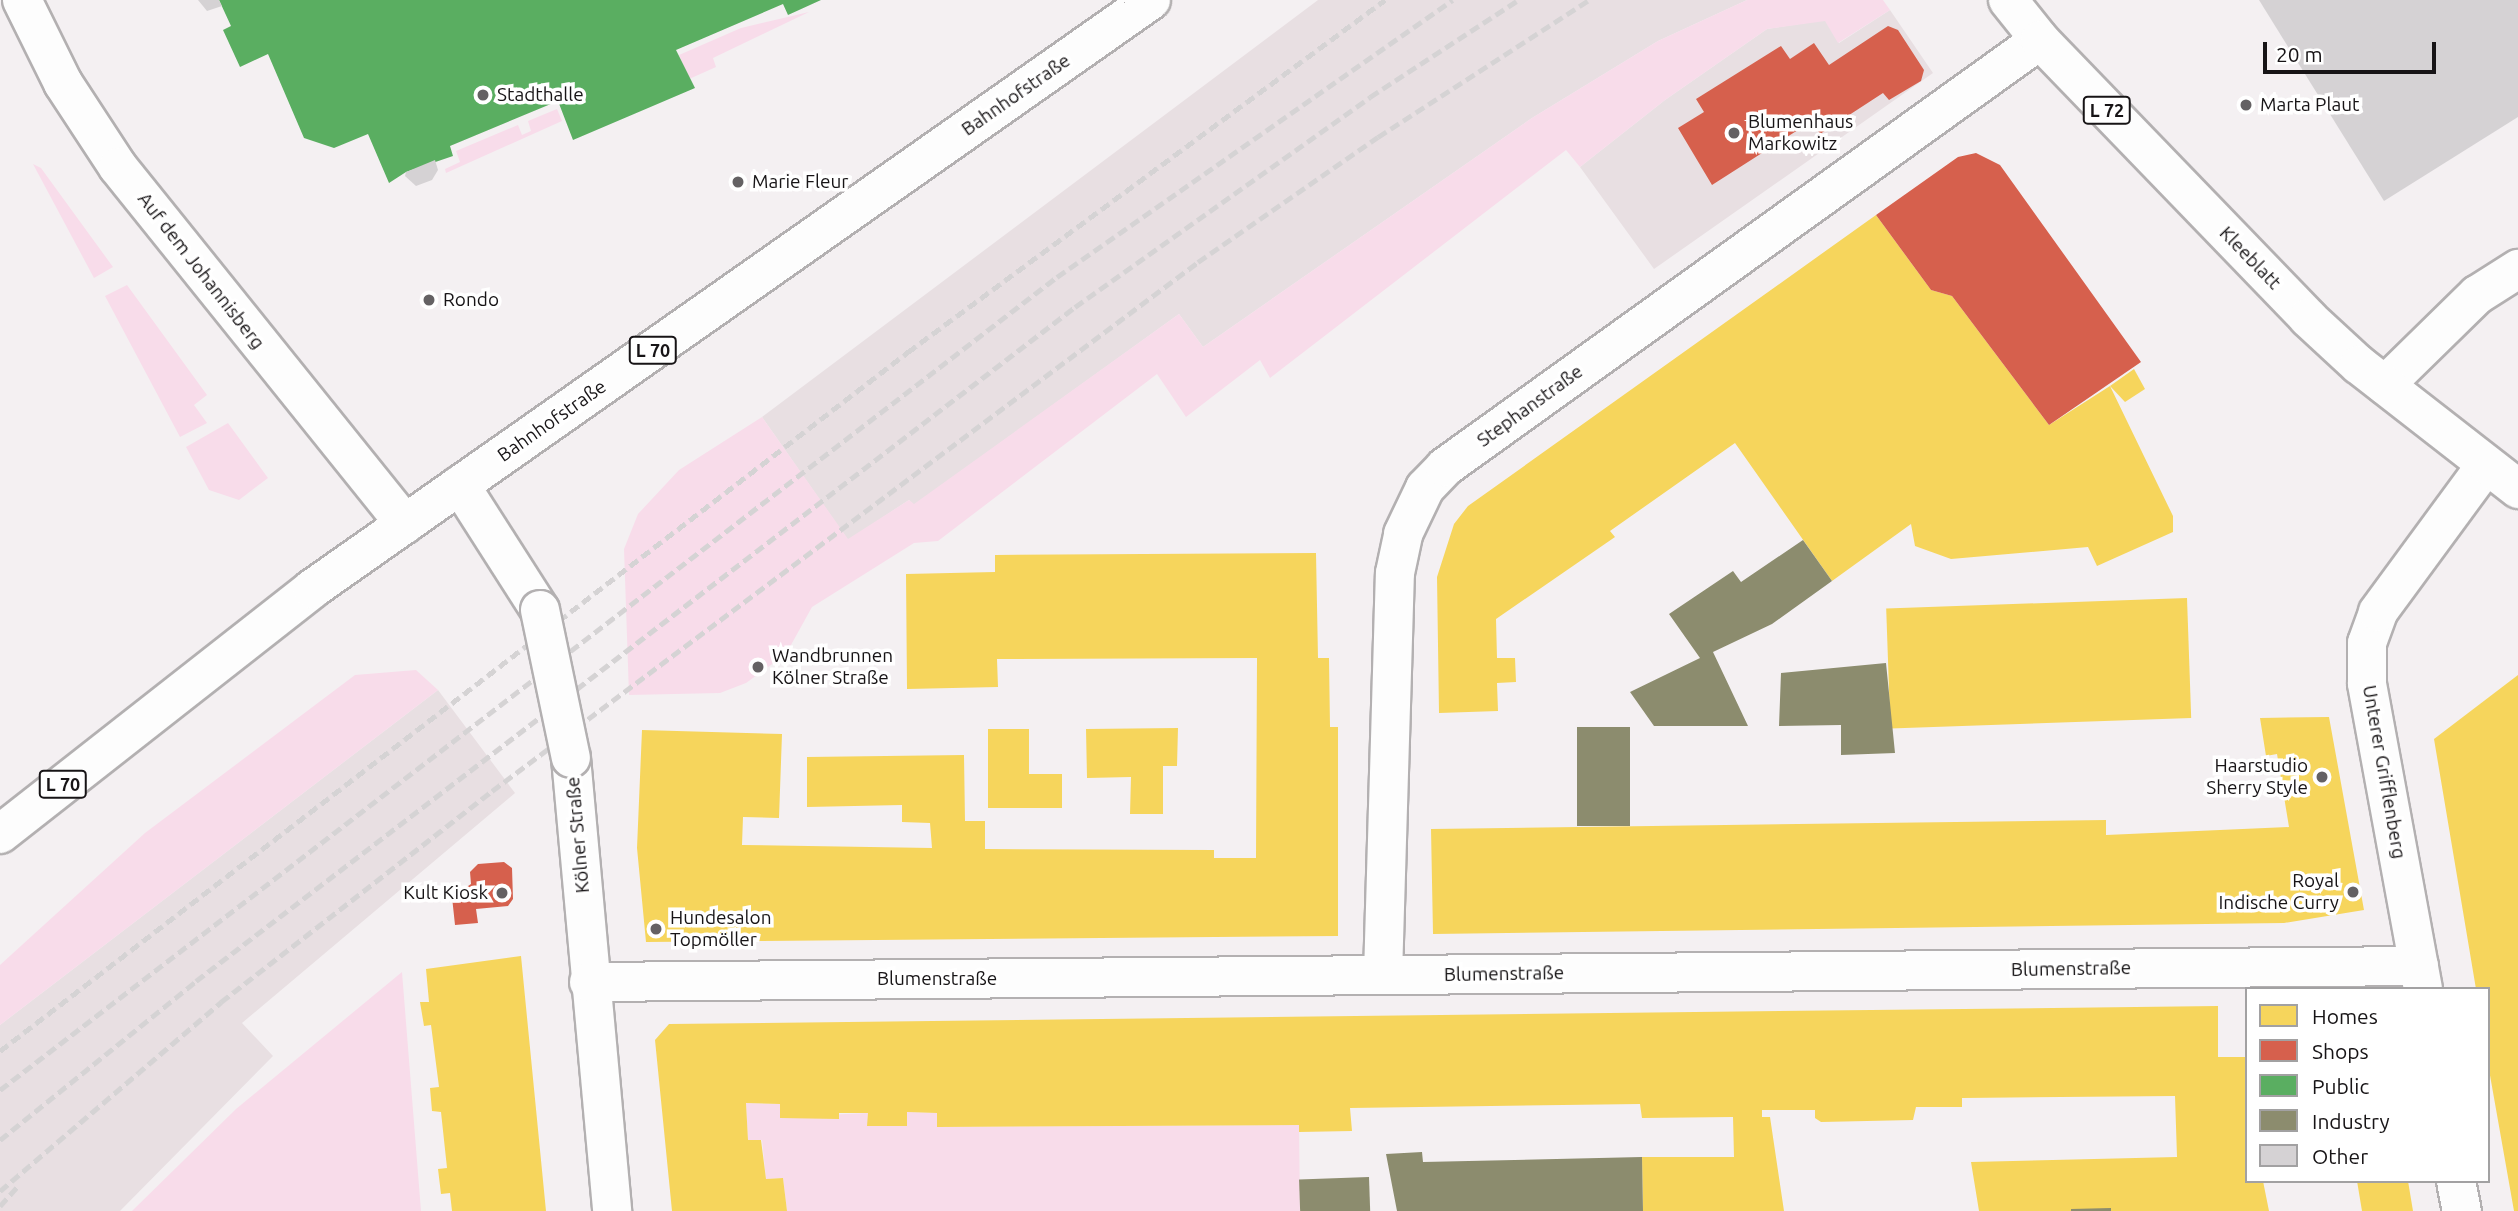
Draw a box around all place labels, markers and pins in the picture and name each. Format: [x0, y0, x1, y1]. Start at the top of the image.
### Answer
place label: Stadthalle [497, 84, 584, 106]
marker: Stadthalle [475, 87, 491, 103]
place label: Marta Plaut [2260, 94, 2359, 116]
marker: Marta Plaut [2238, 97, 2254, 113]
place label: Blumenhaus Markowitz [1748, 111, 1853, 155]
marker: Blumenhaus Markowitz [1726, 125, 1742, 141]
place label: Marie Fleur [752, 171, 848, 193]
marker: Marie Fleur [730, 174, 746, 190]
place label: Rondo [443, 289, 499, 311]
marker: Rondo [421, 292, 437, 308]
place label: Wandbrunnen Kölner Straße [772, 645, 893, 689]
marker: Wandbrunnen Kölner Straße [750, 659, 766, 675]
place label: Haarstudio Sherry Style [2206, 755, 2308, 799]
marker: Haarstudio Sherry Style [2314, 769, 2330, 785]
place label: Royal Indische Curry [2218, 870, 2339, 914]
place label: Kult Kiosk [403, 882, 488, 904]
marker: Royal Indische Curry [2345, 884, 2361, 900]
marker: Kult Kiosk [494, 885, 510, 901]
place label: Hundesalon Topmöller [670, 907, 771, 951]
marker: Hundesalon Topmöller [648, 921, 664, 937]

